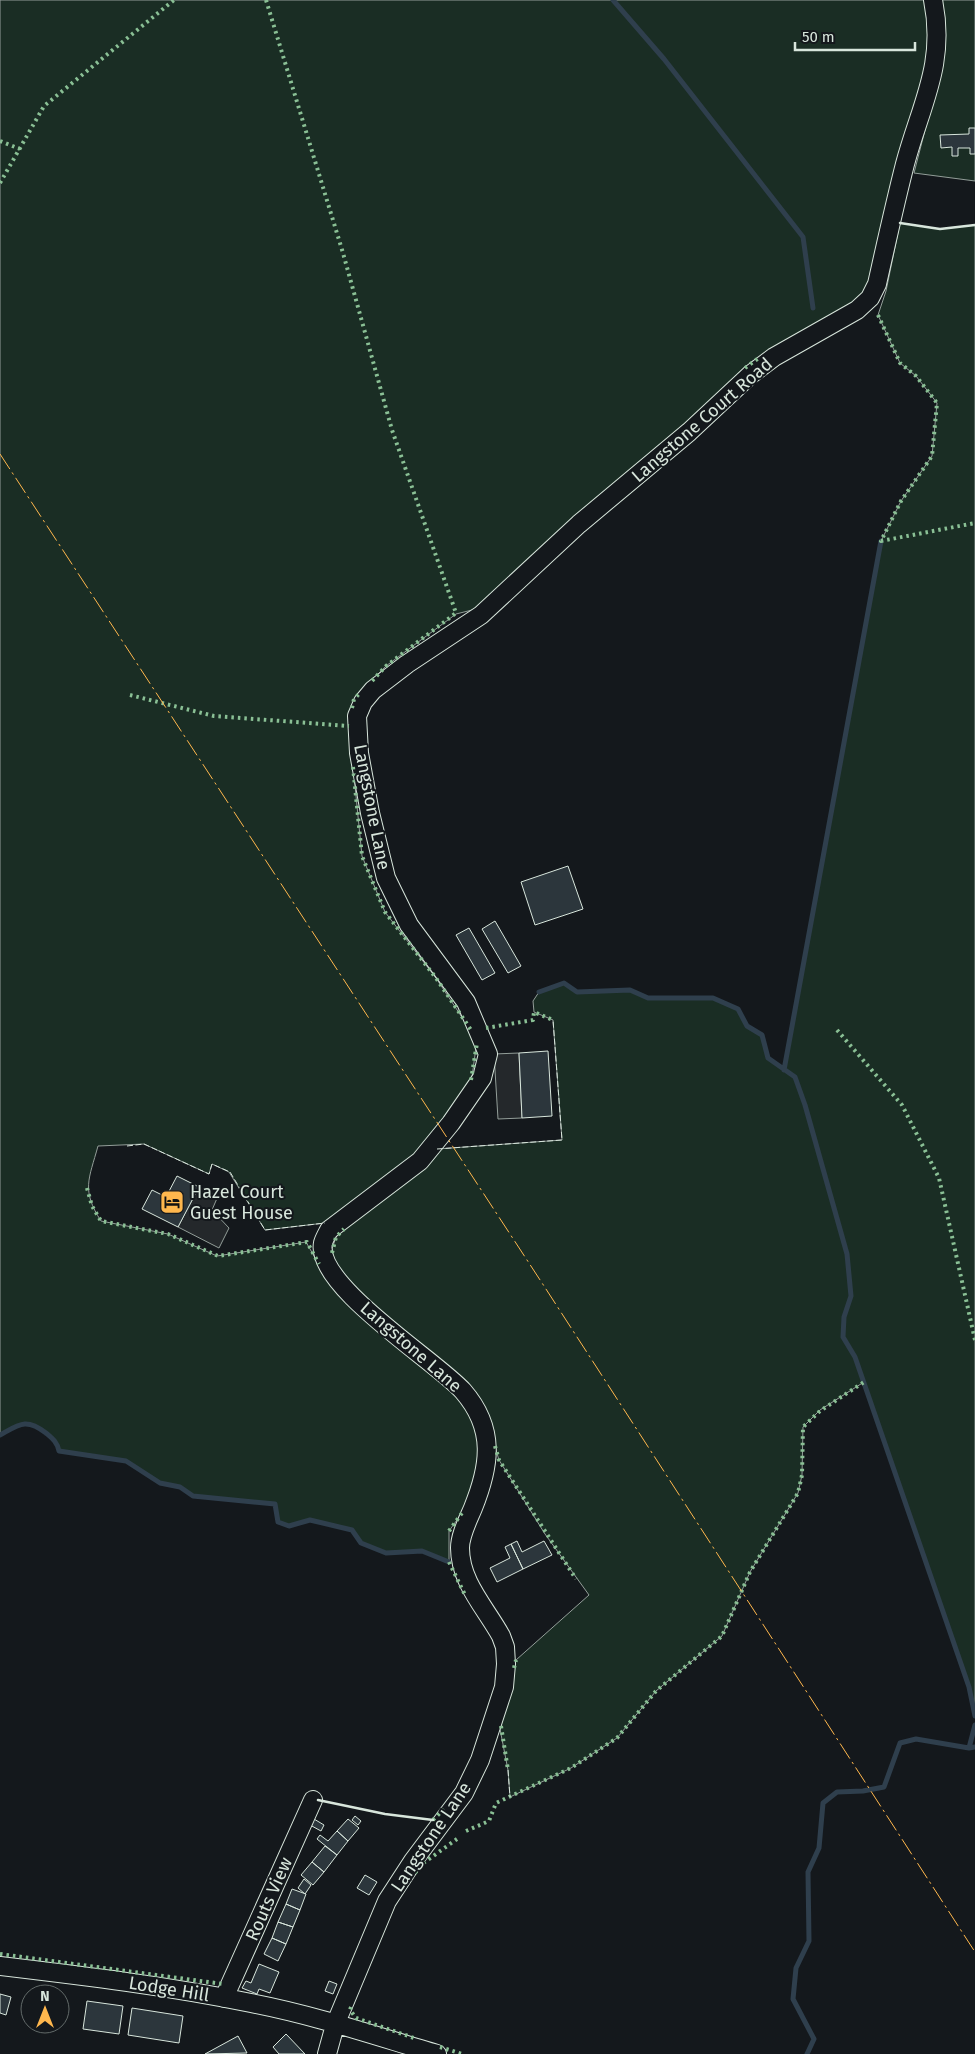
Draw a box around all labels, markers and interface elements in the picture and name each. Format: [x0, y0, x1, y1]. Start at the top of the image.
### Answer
scale bar [795, 20, 915, 52]
text: 50 m [802, 28, 835, 46]
street label: Langstone Court Road [627, 353, 777, 487]
street label: Langstone Lane [349, 742, 395, 872]
place label: Hazel Court Guest House [190, 1181, 293, 1224]
hotel icon: Hazel Court Guest House [159, 1189, 185, 1215]
street label: Langstone Lane [356, 1297, 466, 1397]
street label: Langstone Lane [386, 1778, 476, 1896]
street label: Routs View [241, 1854, 297, 1944]
street label: Lodge Hill [127, 1972, 211, 2006]
north arrow [20, 1984, 70, 2034]
text: N [40, 1988, 50, 2005]

